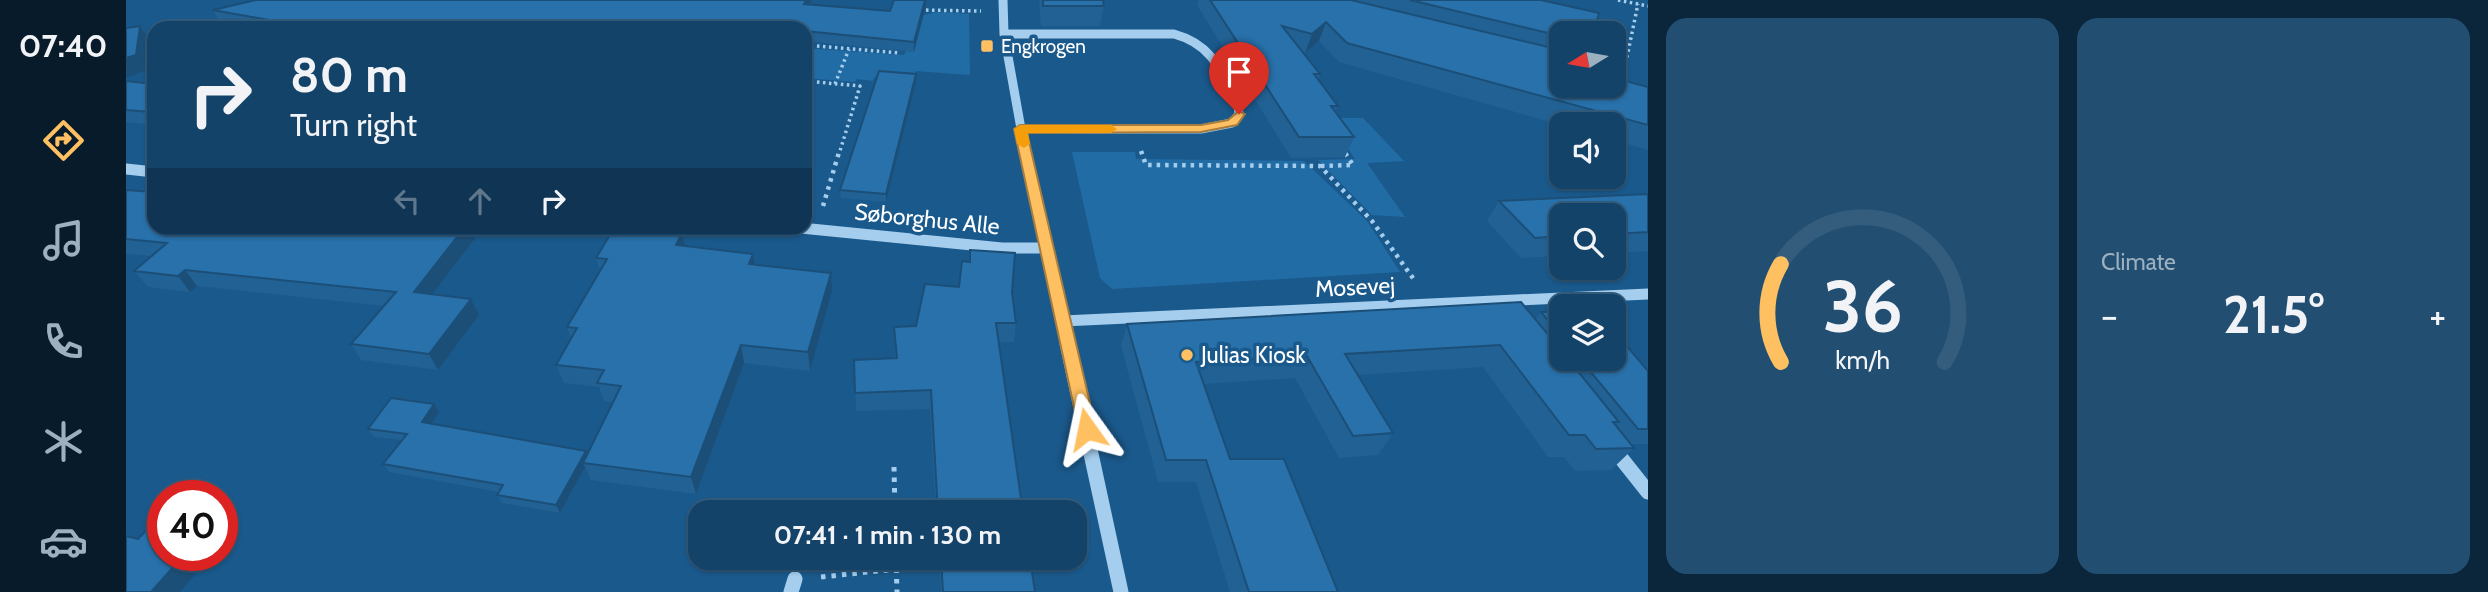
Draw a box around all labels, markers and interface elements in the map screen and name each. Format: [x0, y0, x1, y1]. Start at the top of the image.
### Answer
north arrow [1549, 21, 1626, 98]
map controls [1549, 21, 1626, 371]
text: 07:40 [19, 26, 107, 65]
place label: Engkrogen [1001, 35, 1086, 58]
marker: Engkrogen [979, 38, 995, 54]
pin [1209, 42, 1269, 114]
text: 80 m [290, 45, 408, 104]
icon: right [175, 49, 266, 140]
icon: arrive [1220, 53, 1258, 91]
text: Turn right [290, 105, 417, 144]
button: sound [1549, 112, 1626, 189]
icon: directions [39, 116, 88, 165]
icon: left [388, 182, 426, 220]
icon: ahead [461, 182, 499, 220]
icon: right [534, 182, 572, 220]
street label: Søborghus Alle [853, 197, 1001, 241]
button: search [1549, 203, 1626, 280]
icon: music [39, 216, 88, 265]
text: Climate [2101, 248, 2176, 276]
text: 36 [1822, 262, 1903, 350]
street label: Mosevej [1314, 271, 1396, 303]
text: 21.5° [2223, 283, 2324, 346]
text: − [2101, 292, 2118, 339]
text: + [2429, 292, 2446, 339]
button: layers [1549, 294, 1626, 371]
icon: phone [39, 317, 88, 366]
place label: Julias Kiosk [1200, 341, 1306, 369]
text: km/h [1835, 345, 1890, 375]
marker: Julias Kiosk [1179, 347, 1195, 363]
position arrow [1050, 392, 1124, 466]
icon: climate [39, 417, 88, 466]
speed limit sign: 40 [147, 480, 238, 571]
icon: car [39, 517, 88, 566]
text: 07:41 · 1 min · 130 m [774, 519, 1001, 551]

